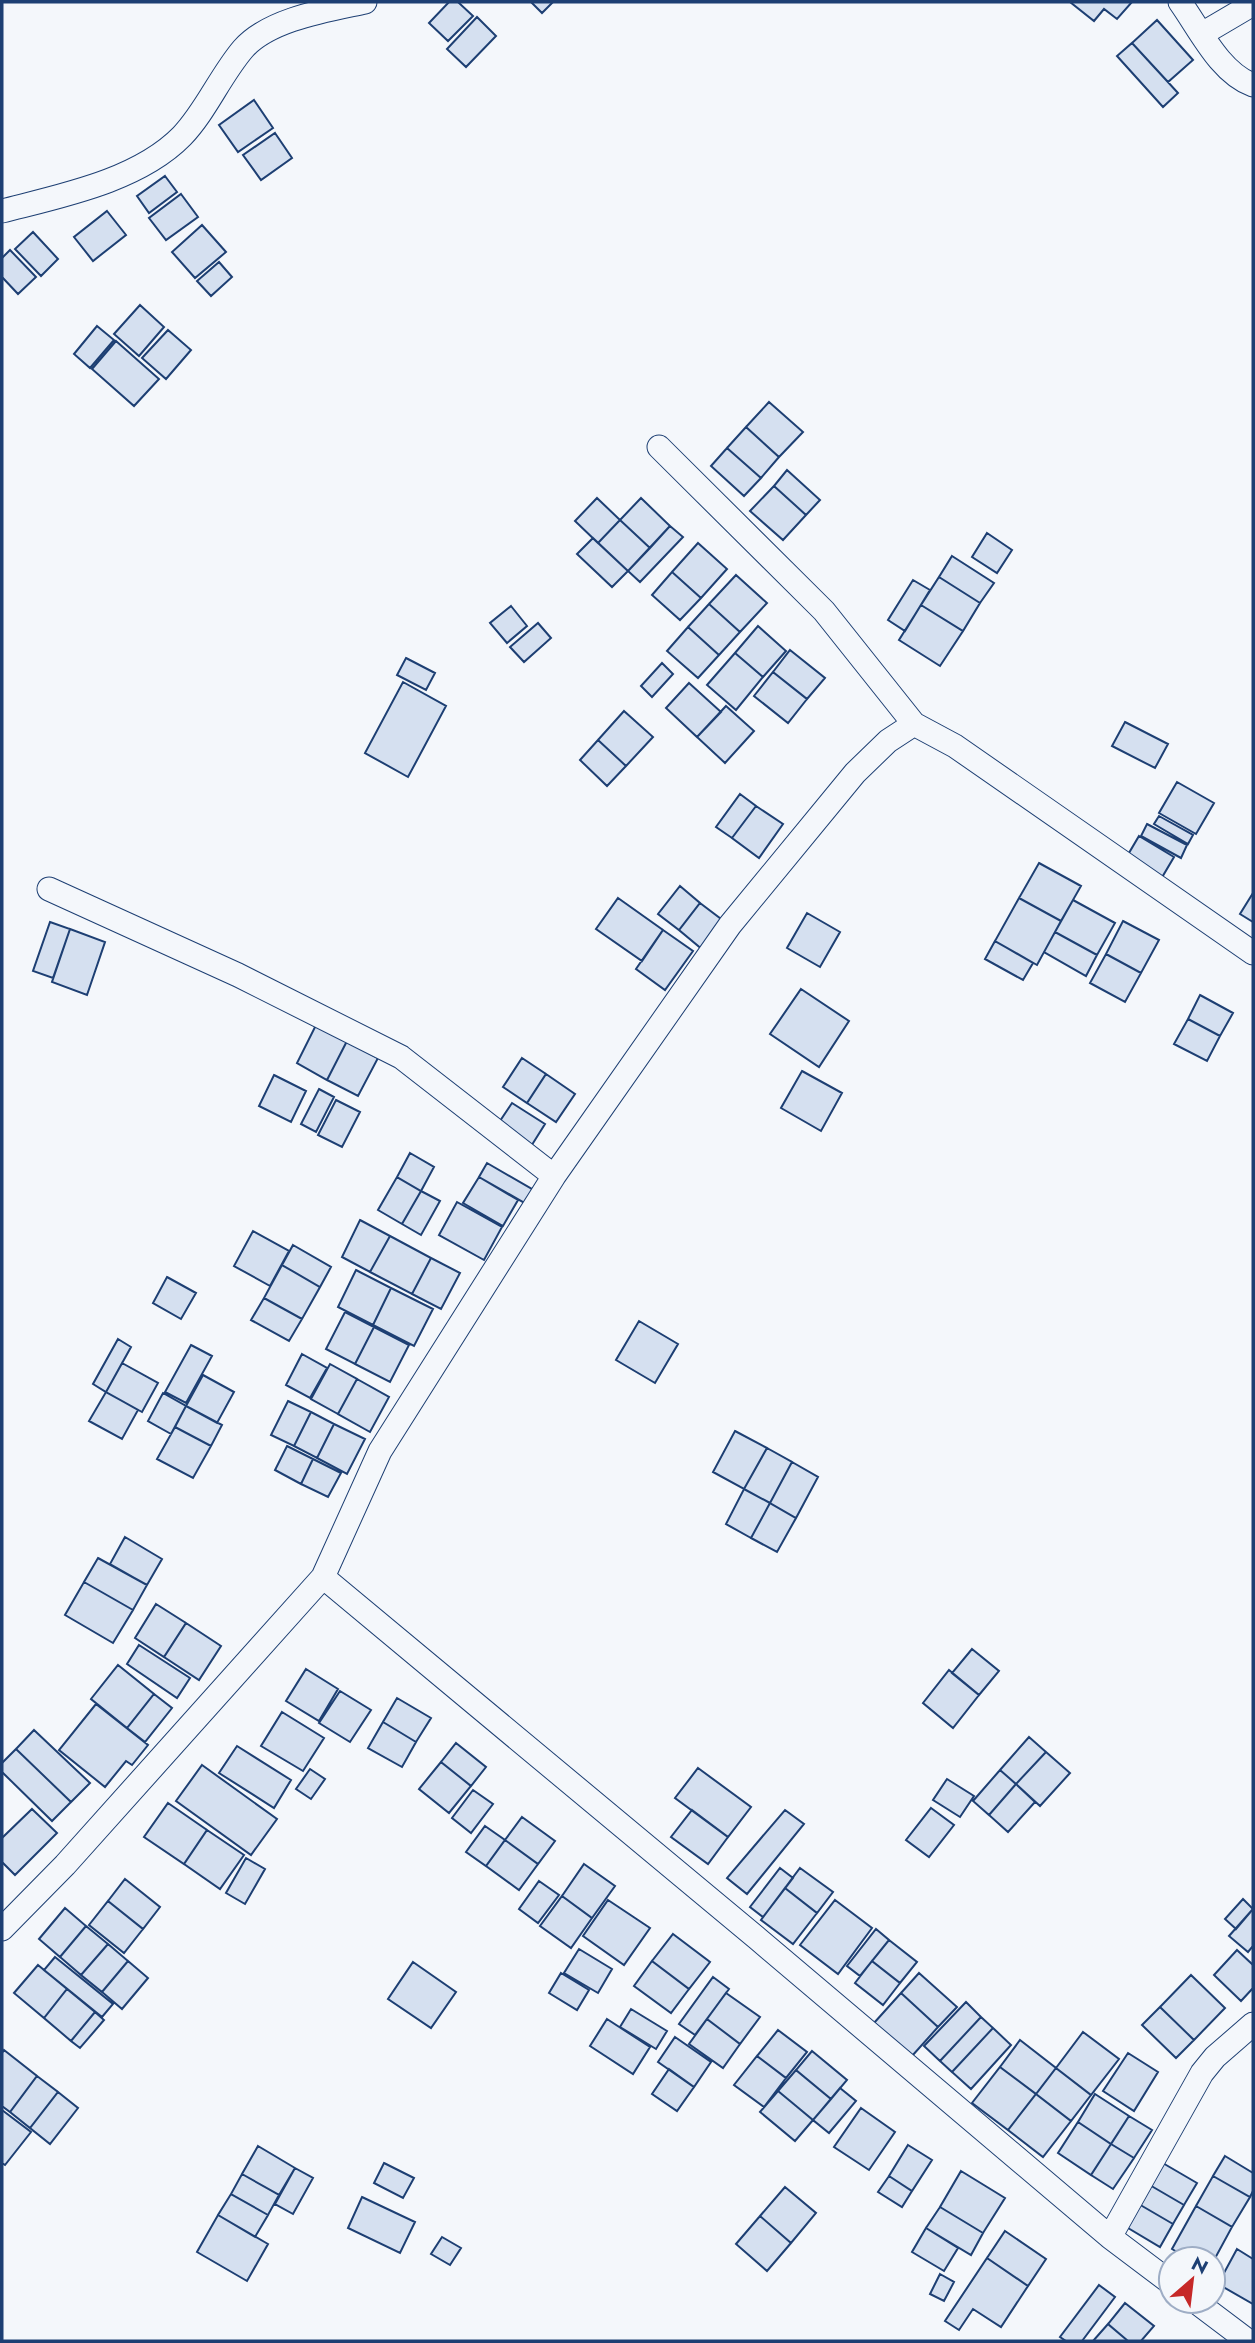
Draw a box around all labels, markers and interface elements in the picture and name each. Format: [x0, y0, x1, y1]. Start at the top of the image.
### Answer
north arrow [1157, 2245, 1227, 2315]
text: N [1187, 2250, 1213, 2281]

